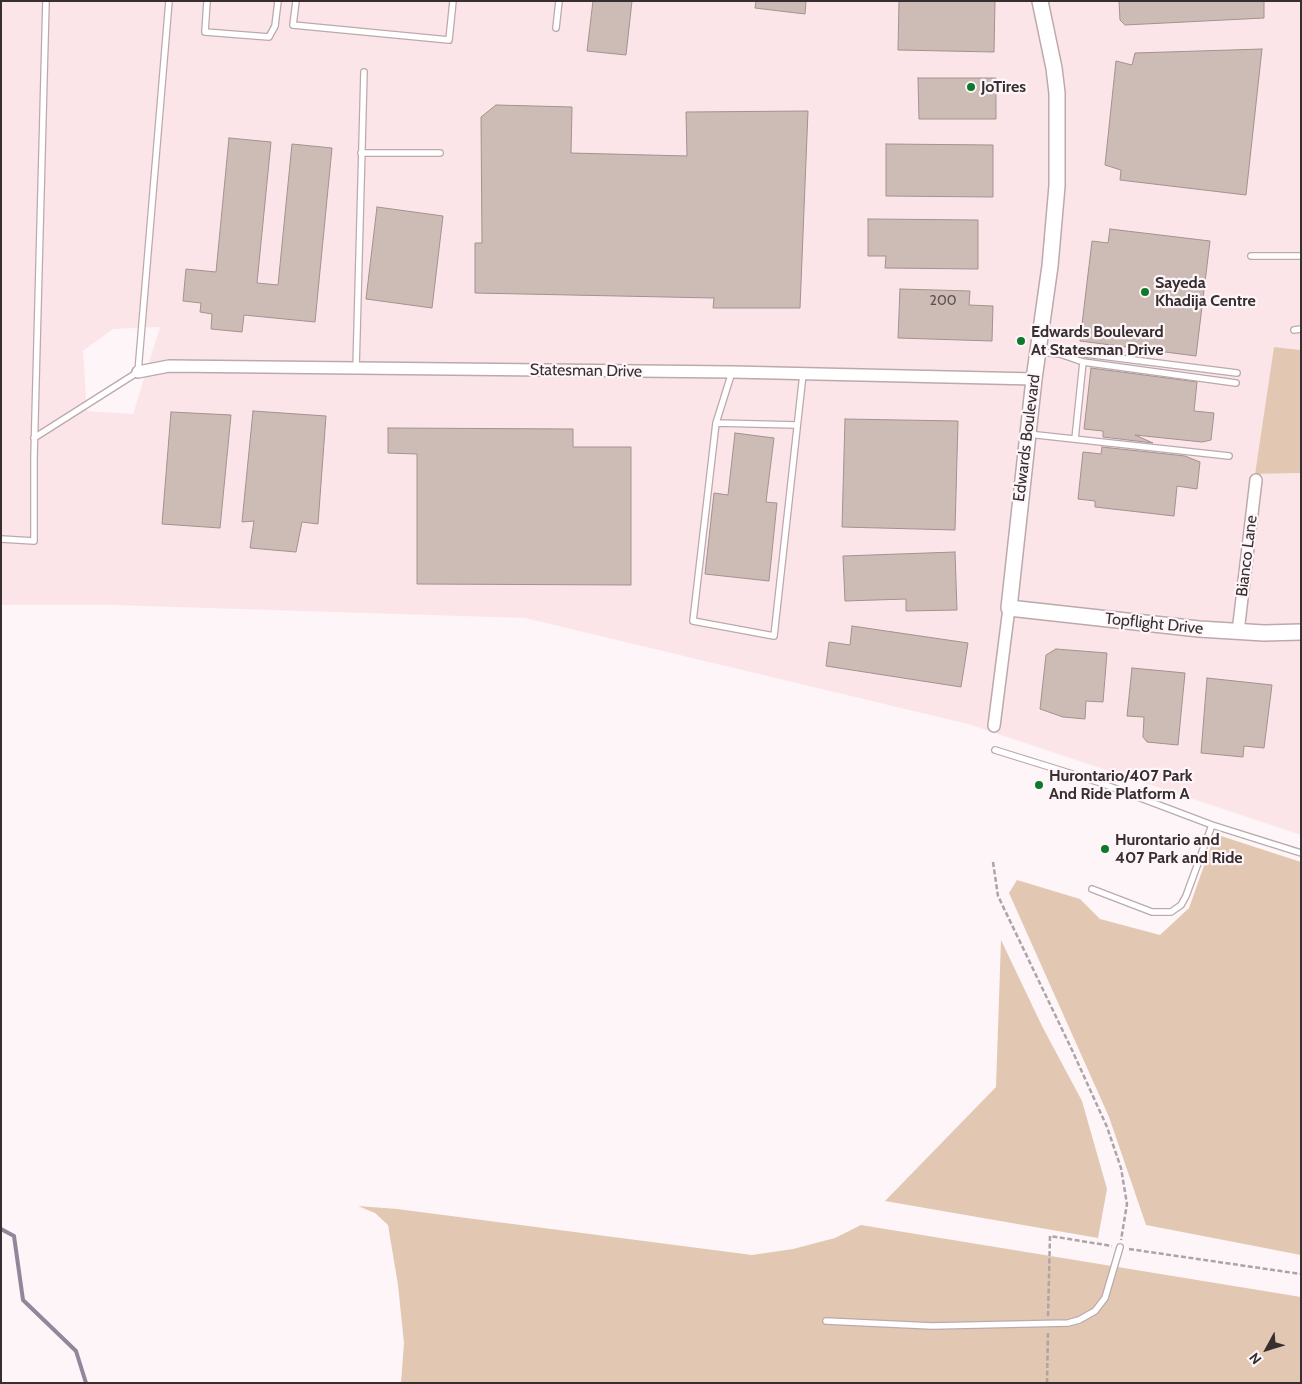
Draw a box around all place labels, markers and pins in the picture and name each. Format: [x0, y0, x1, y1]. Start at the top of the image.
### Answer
place label: JoTires [981, 77, 1026, 97]
marker: JoTires [965, 81, 977, 93]
place label: Sayeda Khadija Centre [1155, 273, 1256, 311]
marker: Sayeda Khadija Centre [1139, 286, 1151, 298]
place label: Edwards Boulevard At Statesman Drive [1031, 322, 1164, 360]
marker: Edwards Boulevard At Statesman Drive [1015, 335, 1027, 347]
place label: Hurontario/407 Park And Ride Platform A [1049, 766, 1193, 804]
marker: Hurontario/407 Park And Ride Platform A [1033, 779, 1045, 791]
place label: Hurontario and 407 Park and Ride [1115, 830, 1243, 868]
marker: Hurontario and 407 Park and Ride [1099, 843, 1111, 855]

